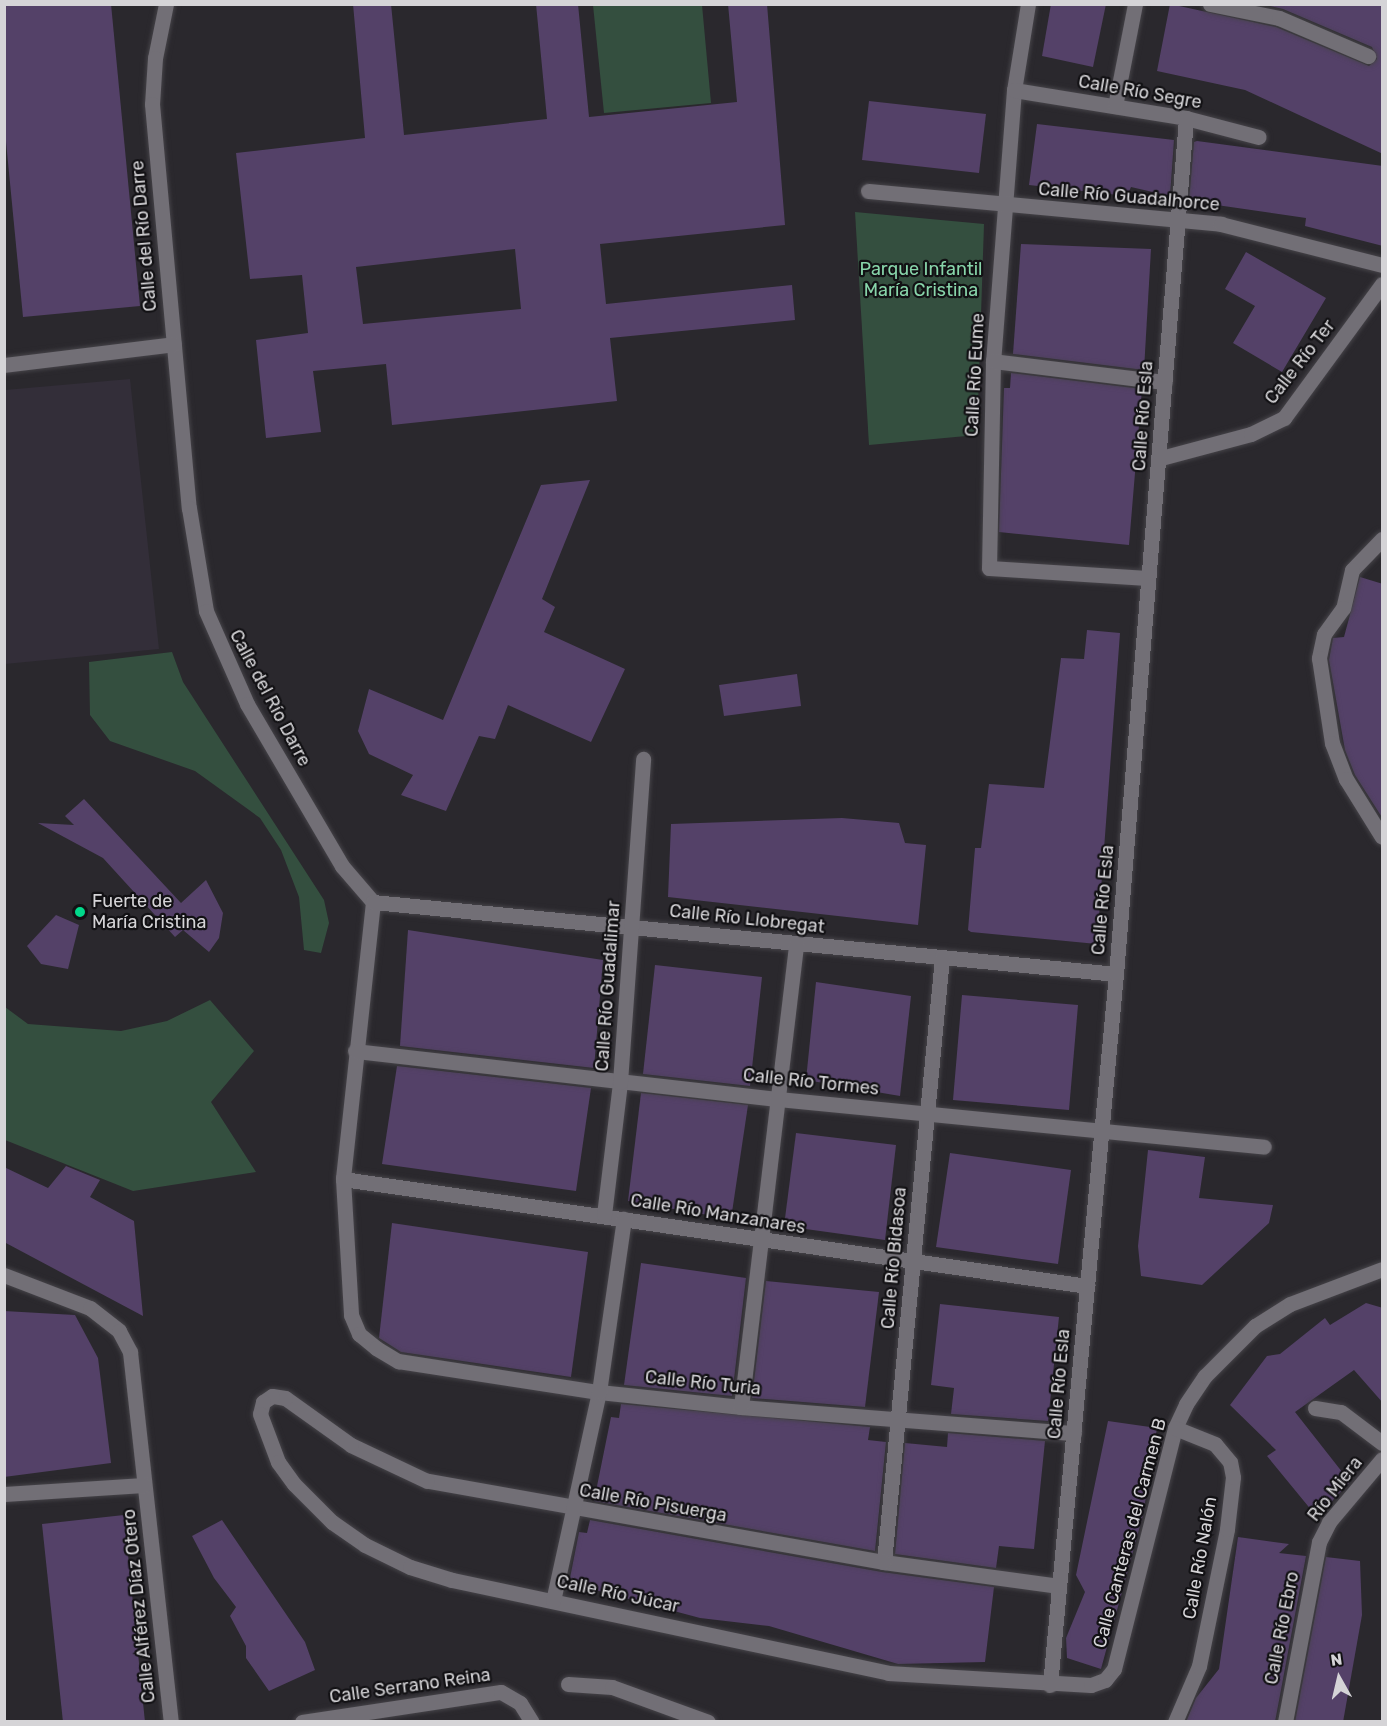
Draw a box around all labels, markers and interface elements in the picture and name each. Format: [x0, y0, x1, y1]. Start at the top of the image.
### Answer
street label: Calle Río Segre [1077, 71, 1203, 113]
street label: Calle del Río Darre [127, 160, 161, 312]
street label: Calle Río Guadalhorce [1037, 178, 1221, 216]
park label: Parque Infantil María Cristina [860, 259, 982, 302]
street label: Calle Río Eume [961, 313, 989, 437]
street label: Calle Río Ter [1260, 315, 1340, 409]
street label: Calle Río Esla [1128, 360, 1158, 472]
street label: Calle del Río Darre [225, 626, 315, 770]
street label: Calle Río Esla [1087, 844, 1119, 956]
place label: Fuerte de María Cristina [92, 891, 206, 934]
street label: Calle Río Guadalimar [591, 900, 625, 1072]
street label: Calle Río Llobregat [668, 900, 826, 938]
marker: Fuerte de María Cristina [73, 905, 87, 919]
street label: Calle Río Tormes [742, 1064, 880, 1100]
street label: Calle Río Bidasoa [877, 1186, 911, 1330]
street label: Calle Río Manzanares [629, 1189, 807, 1239]
street label: Calle Río Esla [1043, 1328, 1075, 1440]
street label: Calle Río Turia [644, 1366, 762, 1400]
street label: Calle Canteras del Carmen B [1089, 1416, 1171, 1650]
street label: Río Miera [1303, 1452, 1367, 1526]
street label: Calle Río Pisuerga [578, 1479, 728, 1527]
street label: Calle Río Nalón [1179, 1495, 1221, 1621]
street label: Calle Alférez Díaz Otero [118, 1508, 160, 1704]
street label: Calle Río Júcar [555, 1570, 681, 1618]
street label: Calle Río Ebro [1260, 1570, 1304, 1686]
north arrow [1309, 1648, 1369, 1708]
text: N [1329, 1649, 1343, 1670]
street label: Calle Serrano Reina [328, 1664, 492, 1708]

